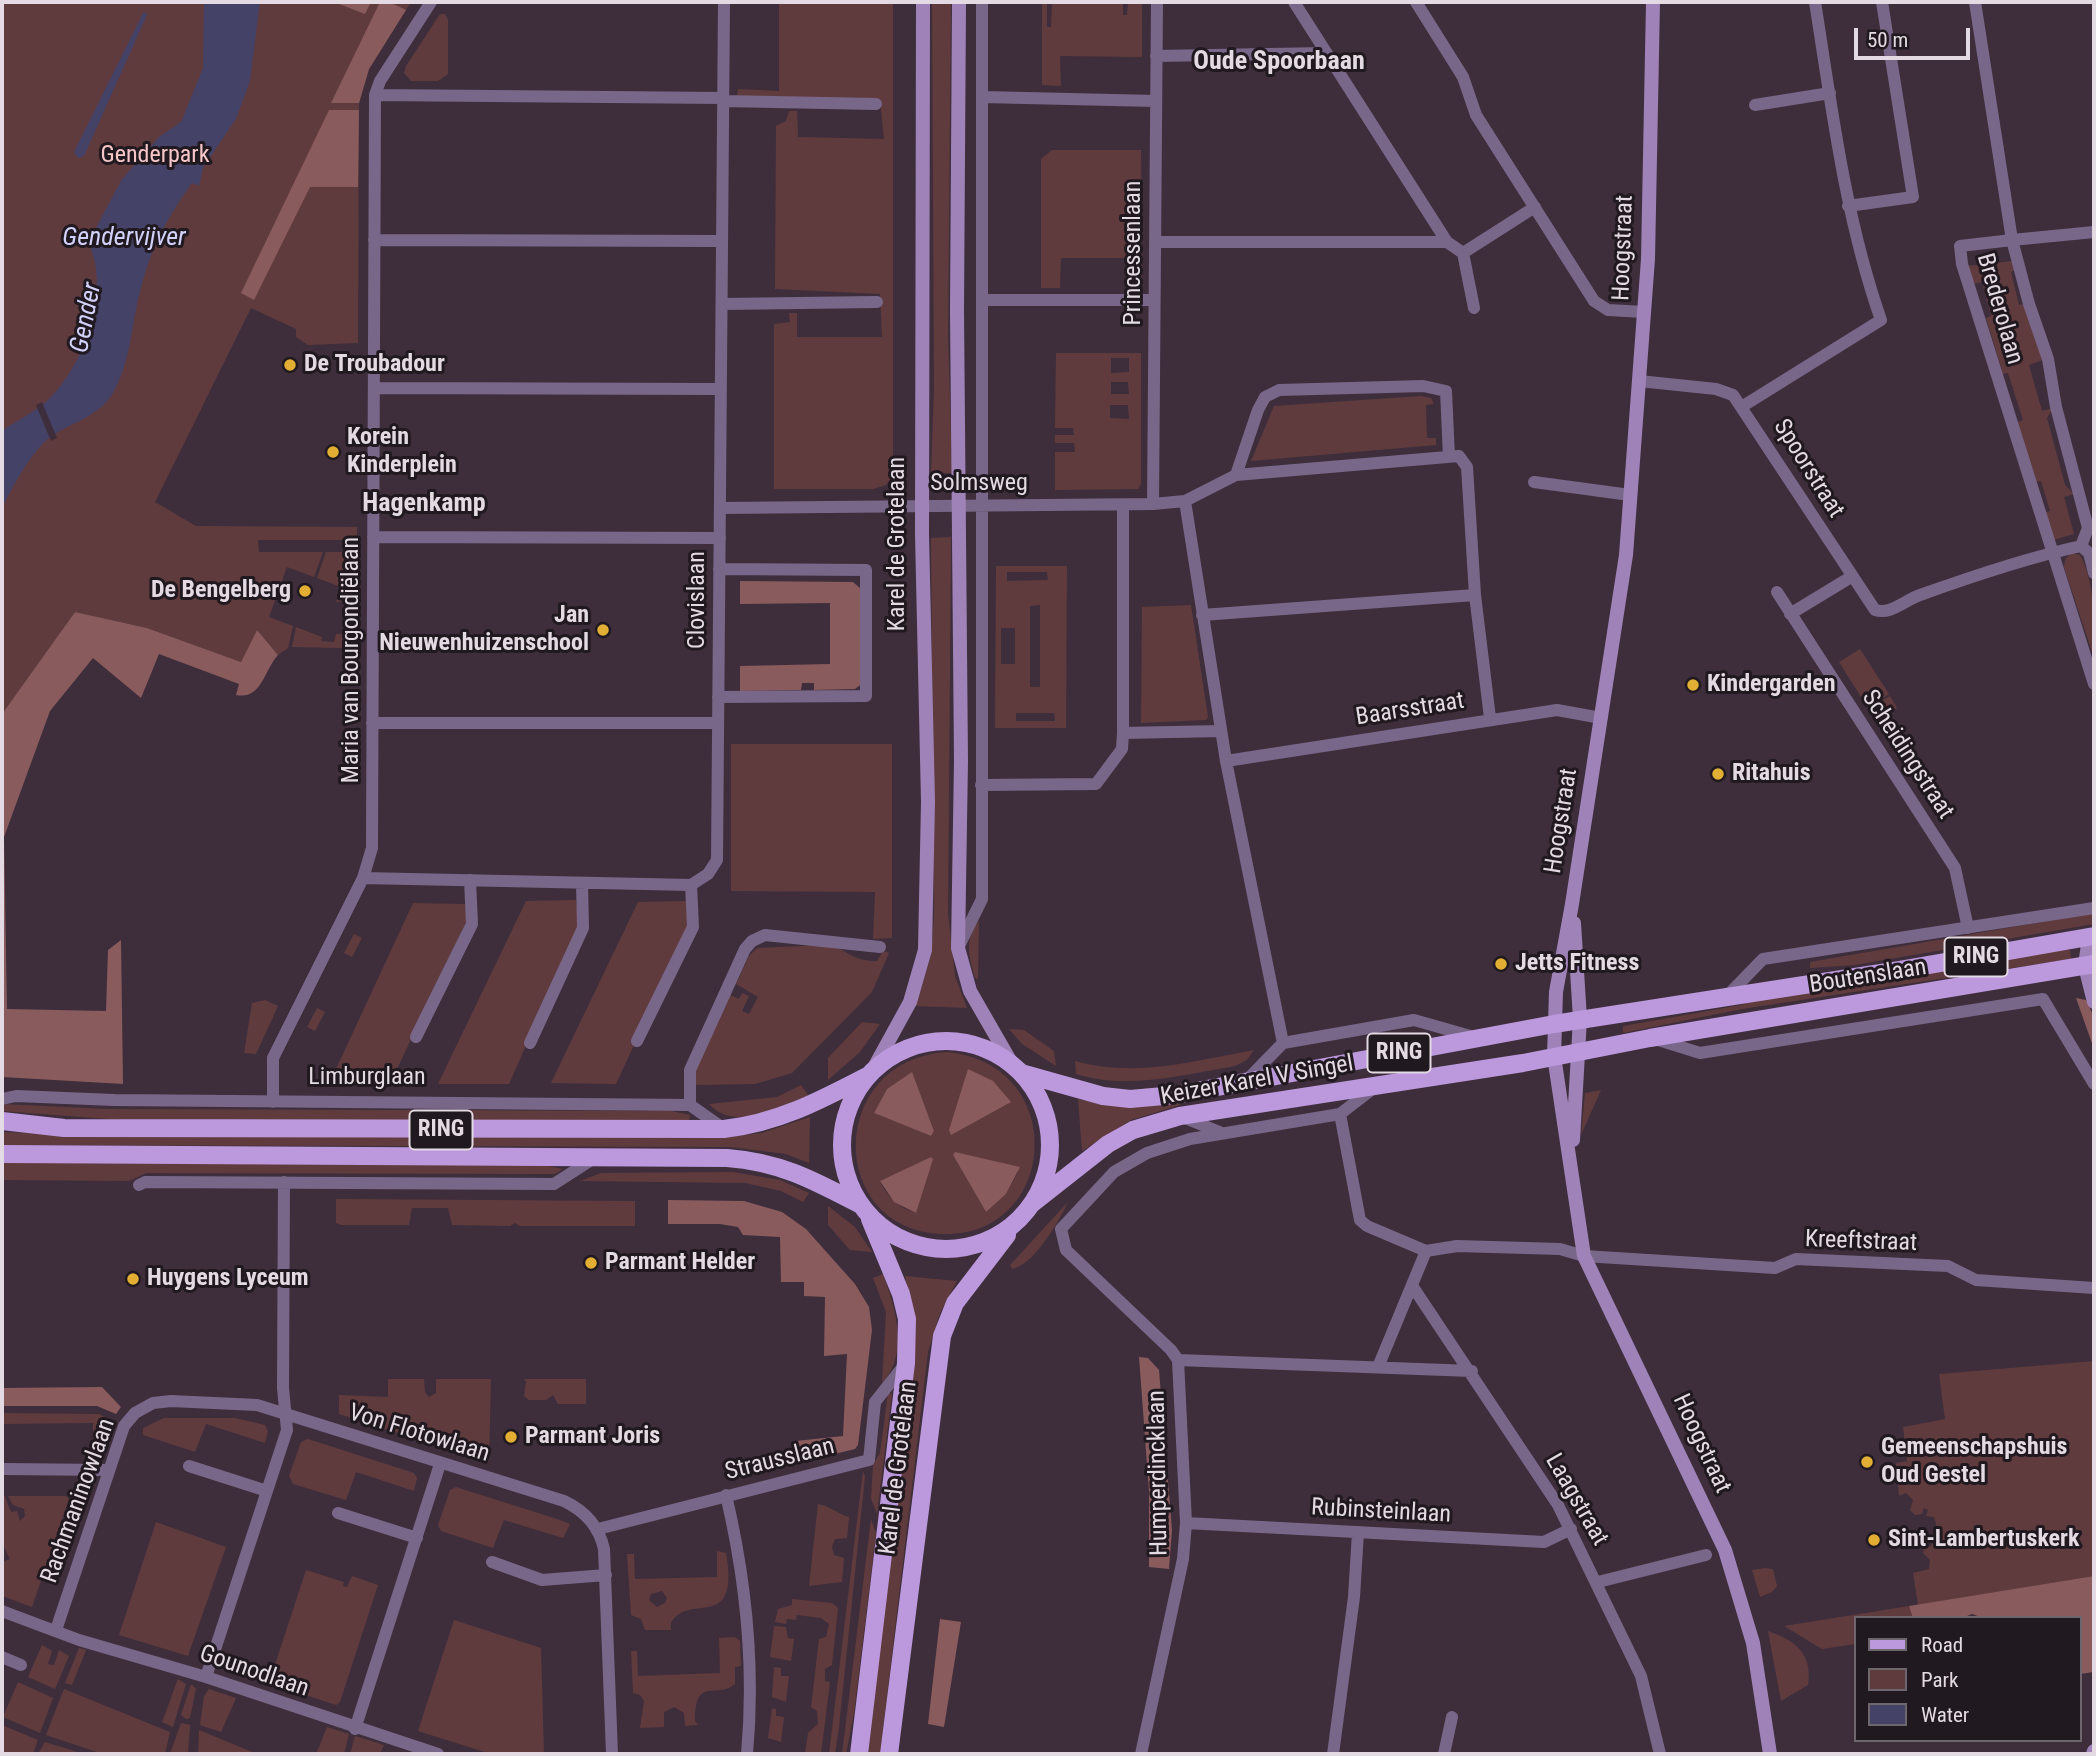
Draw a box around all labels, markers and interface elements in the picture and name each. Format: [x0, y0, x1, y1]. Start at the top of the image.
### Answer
scale bar [1858, 14, 1974, 58]
text: 50 m [1867, 28, 1908, 52]
district label: Oude Spoorbaan [1193, 46, 1365, 78]
park label: Genderpark [101, 142, 209, 170]
street label: Princessenlaan [1120, 181, 1148, 325]
street label: Hoogstraat [1608, 195, 1640, 301]
water label: Gendervijver [62, 222, 186, 254]
street label: Brederolaan [1969, 250, 2029, 368]
water label: Gender [65, 280, 109, 356]
place label: De Troubadour [304, 351, 445, 379]
marker: De Troubadour [282, 357, 298, 373]
street label: Spoorstraat [1766, 414, 1850, 524]
place label: Korein Kinderplein [347, 424, 457, 480]
marker: Korein Kinderplein [325, 444, 341, 460]
street label: Karel de Grotelaan [884, 457, 912, 631]
street label: Solmsweg [930, 470, 1028, 498]
district label: Hagenkamp [362, 488, 486, 520]
street label: Maria van Bourgondiëlaan [338, 537, 366, 783]
street label: Clovislaan [684, 551, 712, 649]
place label: De Bengelberg [151, 577, 291, 605]
marker: De Bengelberg [297, 583, 313, 599]
place label: Jan Nieuwenhuizenschool [379, 602, 589, 658]
marker: Jan Nieuwenhuizenschool [595, 622, 611, 638]
place label: Kindergarden [1707, 671, 1836, 699]
marker: Kindergarden [1685, 677, 1701, 693]
street label: Scheidingstraat [1855, 685, 1959, 825]
street label: Baarsstraat [1354, 687, 1466, 733]
place label: Ritahuis [1732, 760, 1811, 788]
marker: Ritahuis [1710, 766, 1726, 782]
street label: Hoogstraat [1540, 767, 1584, 875]
road number: RING [1944, 938, 2008, 976]
place label: Jetts Fitness [1515, 950, 1639, 978]
street label: Boutenslaan [1808, 954, 1928, 1000]
marker: Jetts Fitness [1493, 956, 1509, 972]
road number: RING [1368, 1034, 1430, 1072]
street label: Keizer Karel V Singel [1158, 1050, 1356, 1112]
street label: Limburglaan [308, 1064, 426, 1092]
road number: RING [410, 1110, 472, 1149]
street label: Kreeftstraat [1804, 1226, 1918, 1258]
place label: Parmant Helder [605, 1249, 755, 1277]
marker: Parmant Helder [583, 1255, 599, 1271]
place label: Huygens Lyceum [147, 1265, 309, 1293]
marker: Huygens Lyceum [125, 1271, 141, 1287]
street label: Karel de Grotelaan [874, 1380, 924, 1556]
street label: Humperdincklaan [1143, 1390, 1175, 1556]
street label: Hoogstraat [1666, 1390, 1736, 1498]
street label: Von Flotowlaan [345, 1399, 493, 1469]
street label: Rachmaninowlaan [36, 1415, 122, 1587]
place label: Parmant Joris [525, 1423, 660, 1451]
marker: Parmant Joris [503, 1429, 519, 1445]
street label: Strausslaan [722, 1433, 838, 1487]
place label: Gemeenschapshuis Oud Gestel [1881, 1434, 2068, 1490]
street label: Laagstraat [1538, 1449, 1614, 1551]
marker: Gemeenschapshuis Oud Gestel [1859, 1454, 1875, 1470]
street label: Rubinsteinlaan [1310, 1494, 1452, 1530]
place label: Sint-Lambertuskerk [1888, 1526, 2080, 1554]
marker: Sint-Lambertuskerk [1866, 1532, 1882, 1548]
legend [1854, 1616, 2082, 1742]
text: Road [1921, 1633, 1963, 1657]
street label: Gounodlaan [196, 1640, 312, 1704]
text: Park [1921, 1668, 1958, 1692]
text: Water [1921, 1703, 1969, 1727]

